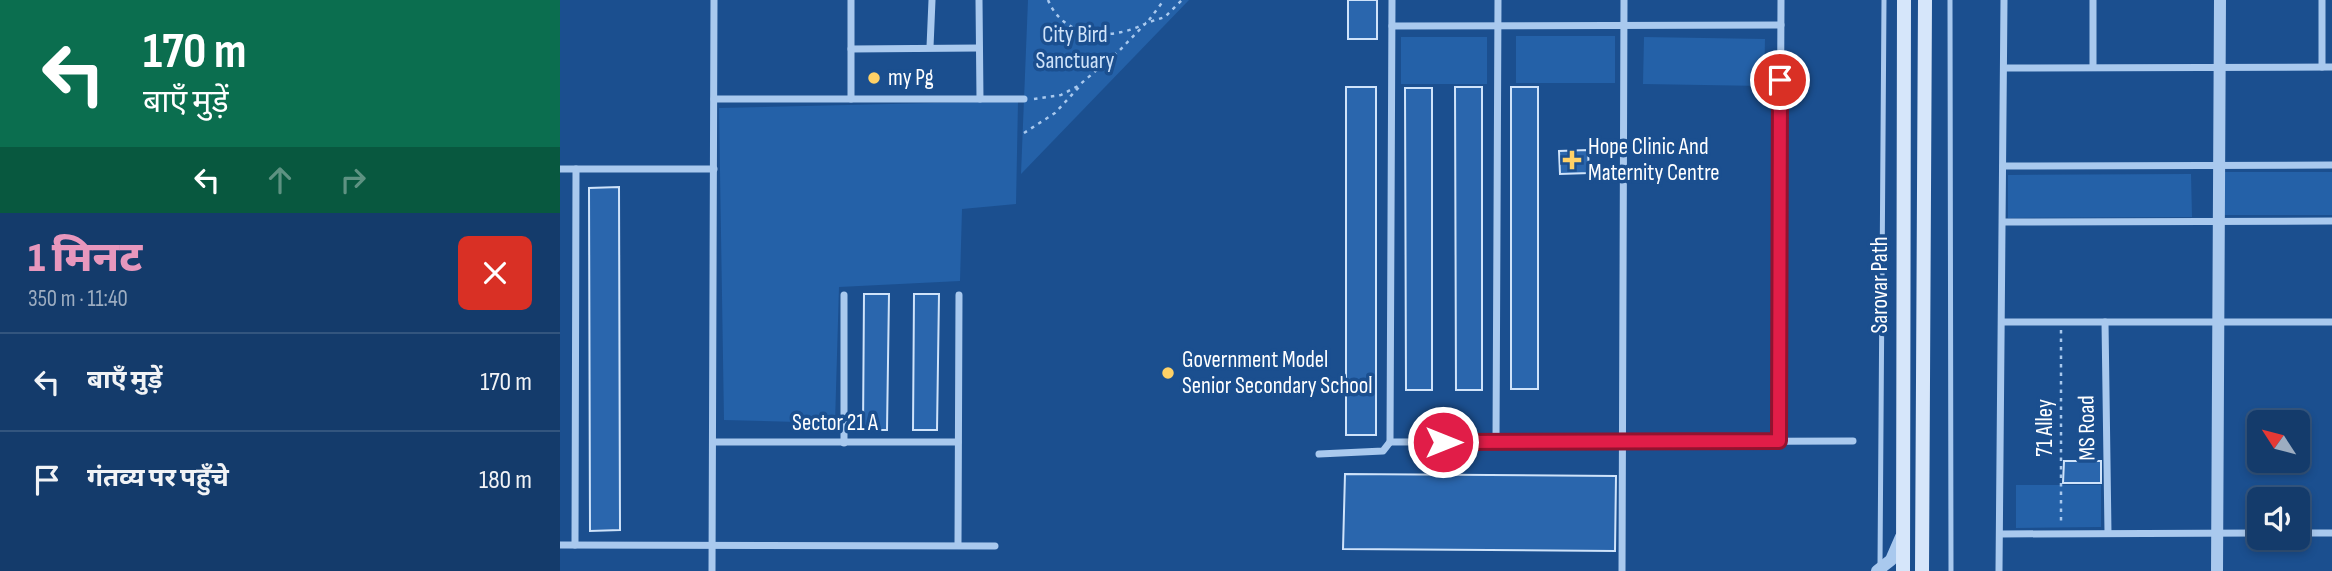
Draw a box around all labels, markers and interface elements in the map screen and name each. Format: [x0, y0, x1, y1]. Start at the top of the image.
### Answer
park label: City Bird Sanctuary [1036, 21, 1114, 75]
text: 170 m [143, 23, 247, 82]
icon: left [28, 28, 119, 119]
pin [1750, 50, 1810, 110]
icon: arrive [1761, 61, 1799, 99]
place label: my Pg [888, 64, 934, 92]
marker: my Pg [866, 70, 882, 86]
text: बाएँ मुड़ें [143, 83, 229, 122]
place label: Hope Clinic And Maternity Centre [1588, 133, 1720, 187]
marker: Hope Clinic And Maternity Centre [1562, 150, 1582, 170]
icon: left [188, 161, 226, 199]
icon: ahead [261, 161, 299, 199]
icon: right [334, 161, 372, 199]
text: 1 मिनट [28, 233, 142, 284]
button: close [458, 236, 532, 310]
street label: Sarovar Path [1866, 236, 1894, 334]
text: 350 m · 11:40 [28, 285, 128, 313]
place label: Government Model Senior Secondary School [1182, 346, 1373, 400]
icon: left [28, 363, 66, 401]
text: बाएँ मुड़ें [87, 365, 162, 396]
marker: Government Model Senior Secondary School [1160, 365, 1176, 381]
text: 170 m [480, 367, 532, 398]
street label: MS Road [2072, 395, 2102, 461]
street label: 71 Alley [2031, 399, 2059, 457]
position arrow [1406, 405, 1480, 479]
street label: Sector 21 A [792, 409, 878, 437]
north arrow [2247, 410, 2310, 472]
map controls [2247, 410, 2310, 550]
icon: arrive [28, 461, 66, 499]
text: गंतव्य पर पहुँचे [87, 463, 229, 494]
text: 180 m [479, 465, 532, 496]
button: sound [2247, 487, 2310, 550]

